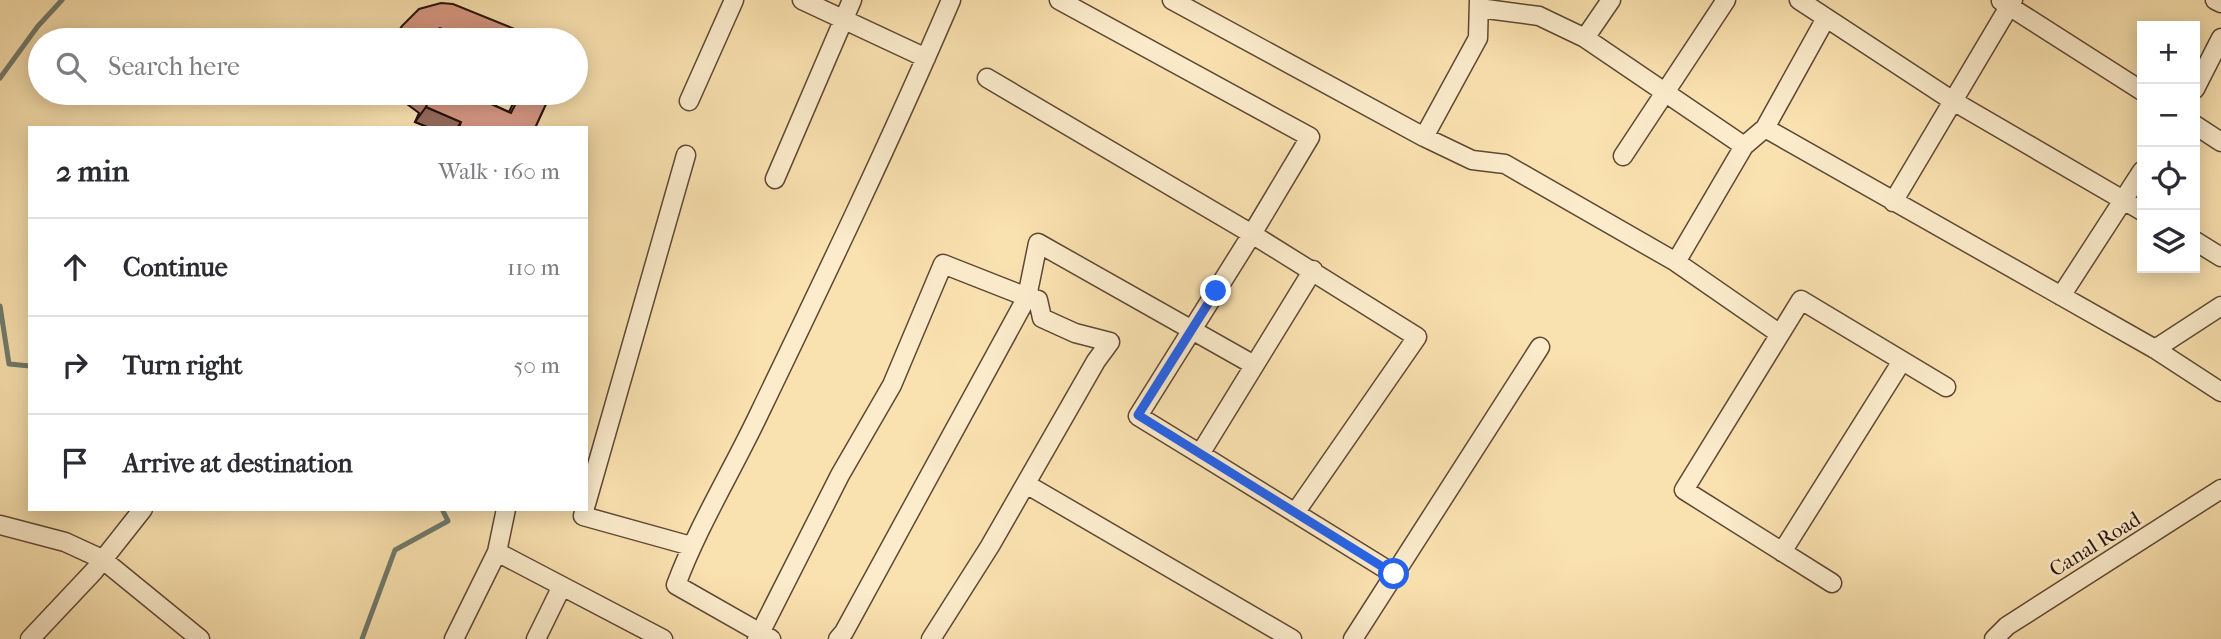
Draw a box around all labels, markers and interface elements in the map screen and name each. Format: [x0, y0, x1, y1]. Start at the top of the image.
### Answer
map controls [2137, 21, 2200, 273]
button: + [2137, 21, 2200, 84]
search box [28, 28, 588, 105]
icon: search [52, 48, 90, 86]
text: Search here [108, 51, 240, 82]
button: − [2137, 84, 2200, 147]
button: locate [2137, 147, 2200, 210]
text: 2 min [56, 154, 129, 189]
text: Walk · 160 m [438, 158, 560, 185]
button: layers [2137, 210, 2200, 273]
icon: ahead [56, 248, 94, 286]
text: Continue [123, 252, 228, 283]
text: 110 m [507, 254, 560, 281]
route end [1200, 275, 1231, 306]
icon: right [56, 346, 94, 384]
text: Turn right [123, 350, 243, 381]
text: 50 m [513, 352, 560, 379]
icon: arrive [56, 444, 94, 482]
text: Arrive at destination [123, 448, 353, 479]
street label: Canal Road [2045, 506, 2145, 581]
route start [1378, 558, 1409, 589]

